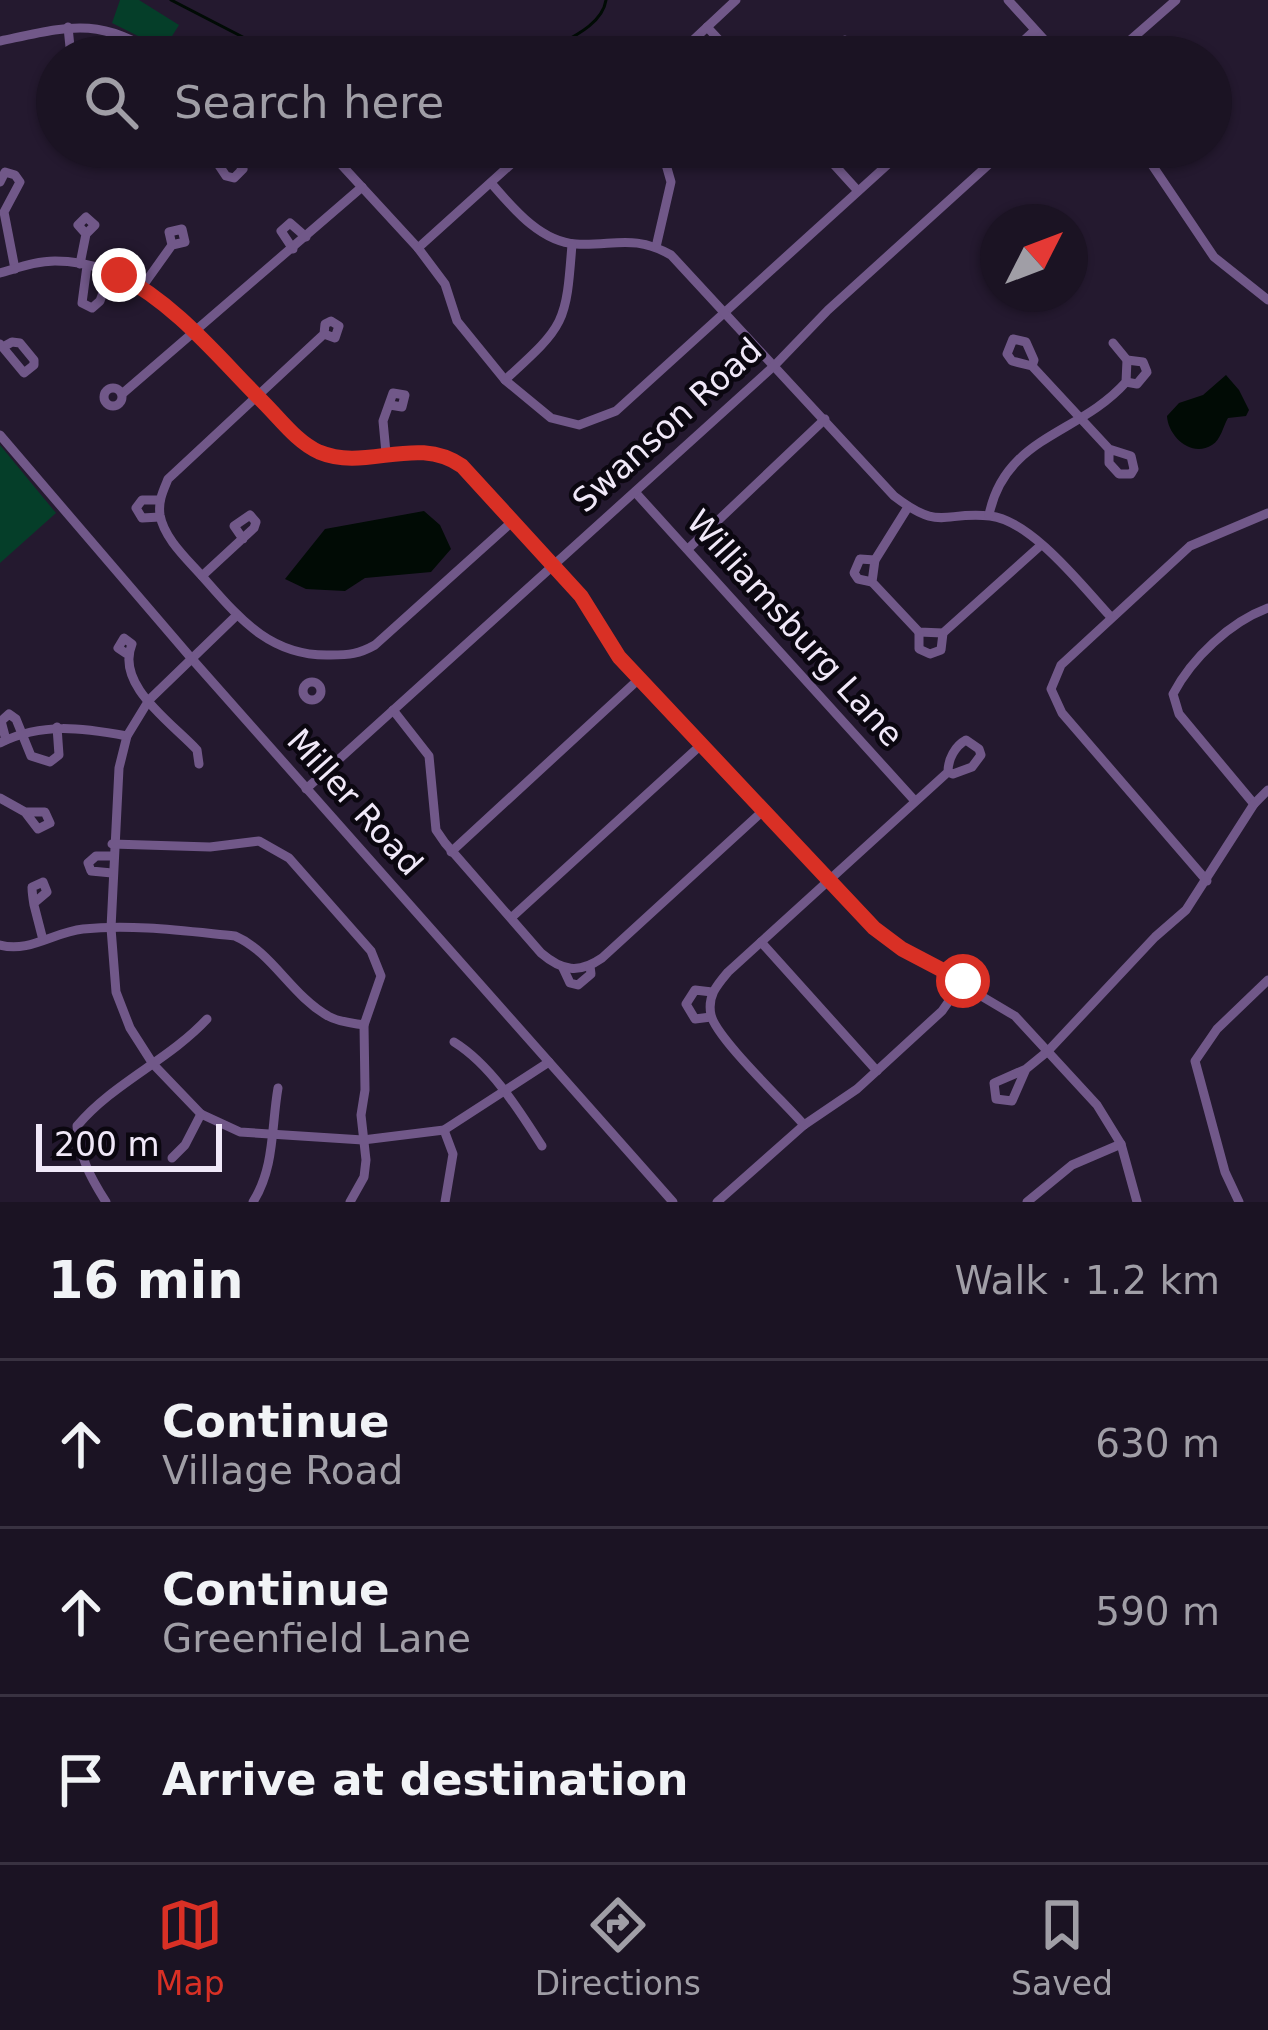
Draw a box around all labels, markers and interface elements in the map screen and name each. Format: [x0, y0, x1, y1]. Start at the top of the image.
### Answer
search box [36, 36, 1232, 168]
icon: search [78, 69, 144, 135]
text: Search here [174, 76, 444, 129]
north arrow [980, 204, 1088, 312]
route end [92, 248, 146, 302]
street label: Swanson Road [565, 330, 769, 520]
street label: Williamsburg Lane [679, 502, 911, 754]
street label: Miller Road [279, 721, 431, 883]
route start [936, 954, 990, 1008]
scale bar [36, 1118, 222, 1171]
text: 200 m [54, 1125, 160, 1164]
text: 16 min [48, 1251, 244, 1310]
text: Walk · 1.2 km [954, 1258, 1220, 1303]
text: Continue [162, 1395, 390, 1448]
icon: ahead [48, 1411, 114, 1477]
text: 630 m [1095, 1421, 1220, 1466]
text: Village Road [162, 1448, 403, 1493]
text: Continue [162, 1563, 390, 1616]
icon: ahead [48, 1579, 114, 1645]
text: 590 m [1095, 1589, 1220, 1634]
text: Greenfield Lane [162, 1616, 471, 1661]
icon: arrive [48, 1747, 114, 1813]
text: Arrive at destination [162, 1753, 688, 1806]
tab: Map [155, 1892, 225, 2003]
tab: Directions [535, 1892, 701, 2003]
tab: Saved [1011, 1892, 1113, 2003]

